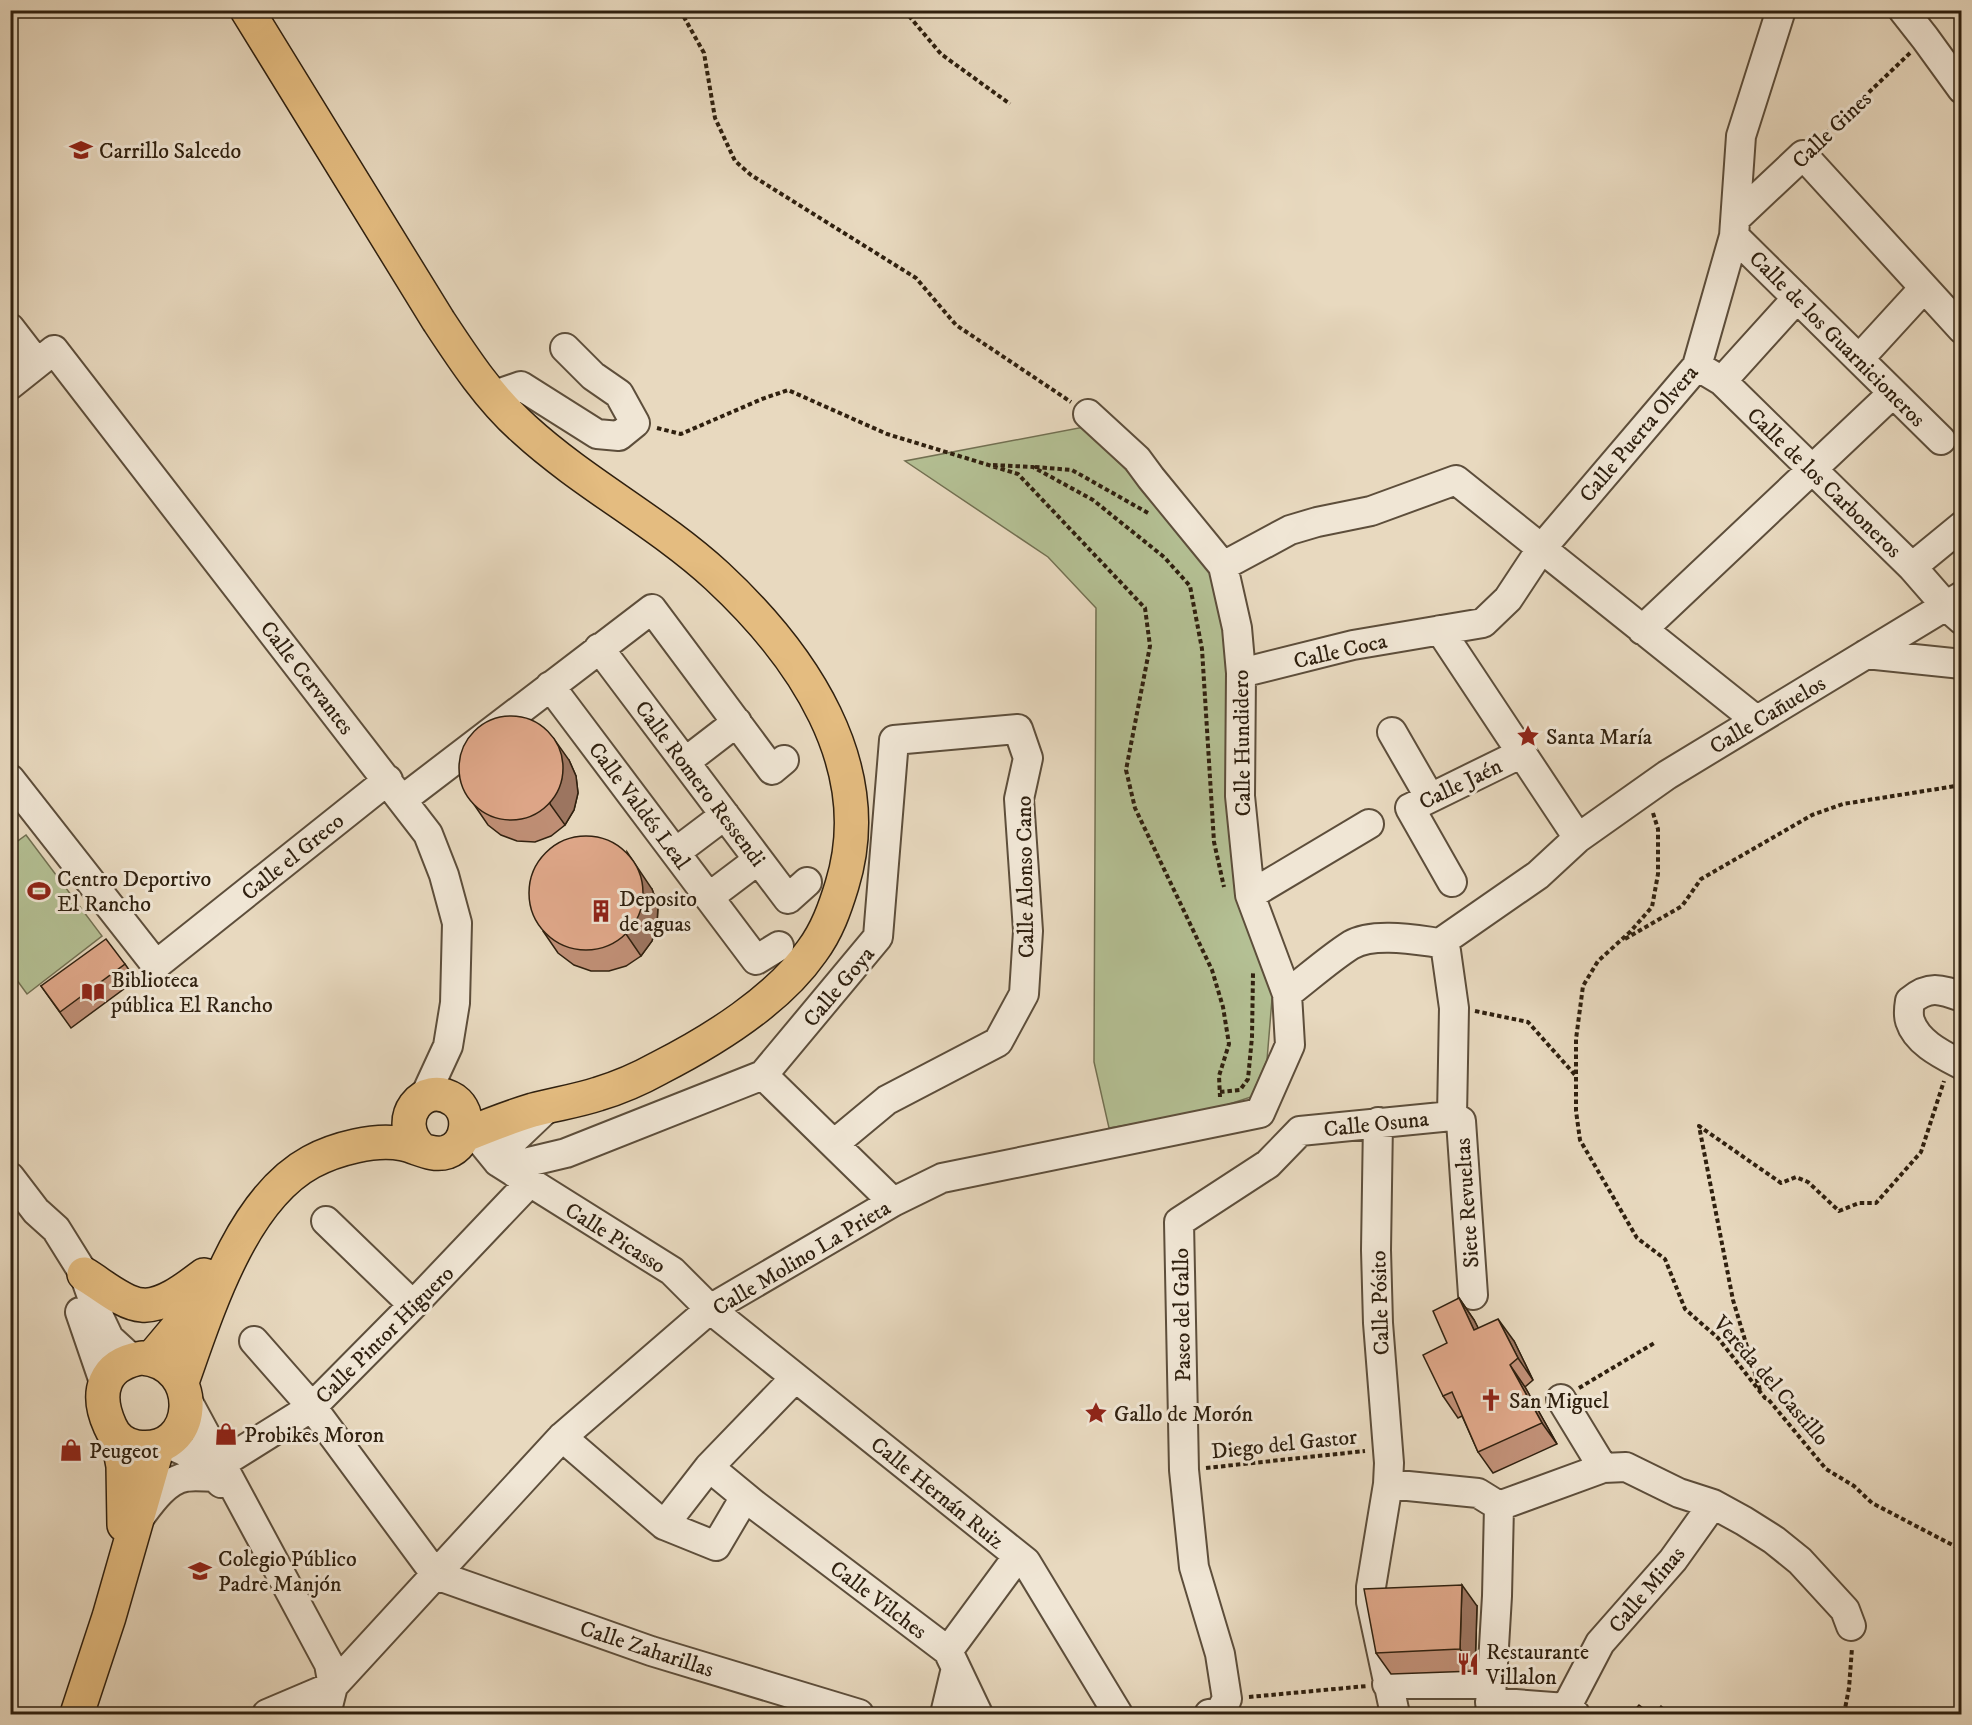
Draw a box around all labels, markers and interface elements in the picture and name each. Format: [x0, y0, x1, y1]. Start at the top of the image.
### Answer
street label: Calle Gines [1787, 86, 1877, 174]
school or university icon: Carrillo Salcedo [68, 137, 94, 163]
place label: Carrillo Salcedo [99, 138, 241, 165]
street label: Calle de los Guarnicioneros [1743, 245, 1931, 433]
street label: Calle Puerta Olvera [1574, 359, 1705, 508]
street label: Calle de los Carboneros [1741, 402, 1907, 564]
street label: Calle Cervantes [254, 616, 360, 740]
street label: Calle Coca [1291, 627, 1390, 675]
street label: Calle Hundidero [1228, 669, 1257, 817]
street label: Calle Cañuelos [1705, 670, 1831, 760]
street label: Calle Romero Ressendi [629, 696, 771, 872]
place icon: Santa María [1515, 723, 1541, 749]
place label: Santa María [1546, 724, 1653, 751]
street label: Calle Valdés Leal [582, 737, 696, 875]
street label: Calle Jaén [1415, 752, 1507, 816]
street label: Calle Alonso Cano [1011, 795, 1040, 958]
street label: Calle el Greco [236, 808, 350, 907]
place label: Centro Deportivo El Rancho [57, 866, 211, 918]
sports icon: Centro Deportivo El Rancho [26, 878, 52, 904]
place label: Deposito de aguas [619, 886, 697, 938]
building icon: Deposito de aguas [588, 898, 614, 924]
street label: Calle Goya [798, 941, 881, 1033]
place label: Biblioteca pública El Rancho [110, 967, 273, 1019]
library icon: Biblioteca pública El Rancho [80, 979, 106, 1005]
street label: Calle Osuna [1322, 1105, 1431, 1143]
street label: Siete Revueltas [1449, 1137, 1486, 1269]
street label: Calle Molino La Prieta [708, 1194, 896, 1322]
street label: Calle Picasso [560, 1197, 671, 1280]
street label: Paseo del Gallo [1168, 1248, 1197, 1382]
street label: Calle Pósito [1365, 1250, 1396, 1356]
street label: Calle Pintor Higuero [310, 1260, 460, 1410]
street label: Vereda del Castillo [1706, 1310, 1835, 1452]
church icon: San Miguel [1478, 1387, 1504, 1413]
place label: San Miguel [1509, 1388, 1609, 1415]
place icon: Gallo de Morón [1083, 1400, 1109, 1426]
place label: Gallo de Morón [1114, 1401, 1253, 1428]
shop icon: Probikes Moron [213, 1421, 239, 1447]
place label: Probikes Moron [244, 1422, 385, 1449]
street label: Diego del Gastor [1210, 1423, 1359, 1466]
street label: Calle Hernán Ruiz [865, 1431, 1010, 1556]
shop icon: Peugeot [58, 1437, 84, 1463]
place label: Peugeot [89, 1438, 159, 1465]
street label: Calle Minas [1603, 1541, 1691, 1639]
place label: Colegio Público Padre Manjón [218, 1546, 357, 1598]
street label: Calle Vilches [824, 1555, 932, 1645]
school or university icon: Colegio Público Padre Manjón [187, 1558, 213, 1584]
street label: Calle Zaharillas [576, 1615, 717, 1684]
place label: Restaurante Villalon [1485, 1639, 1589, 1691]
restaurant icon: Restaurante Villalon [1455, 1651, 1481, 1677]

